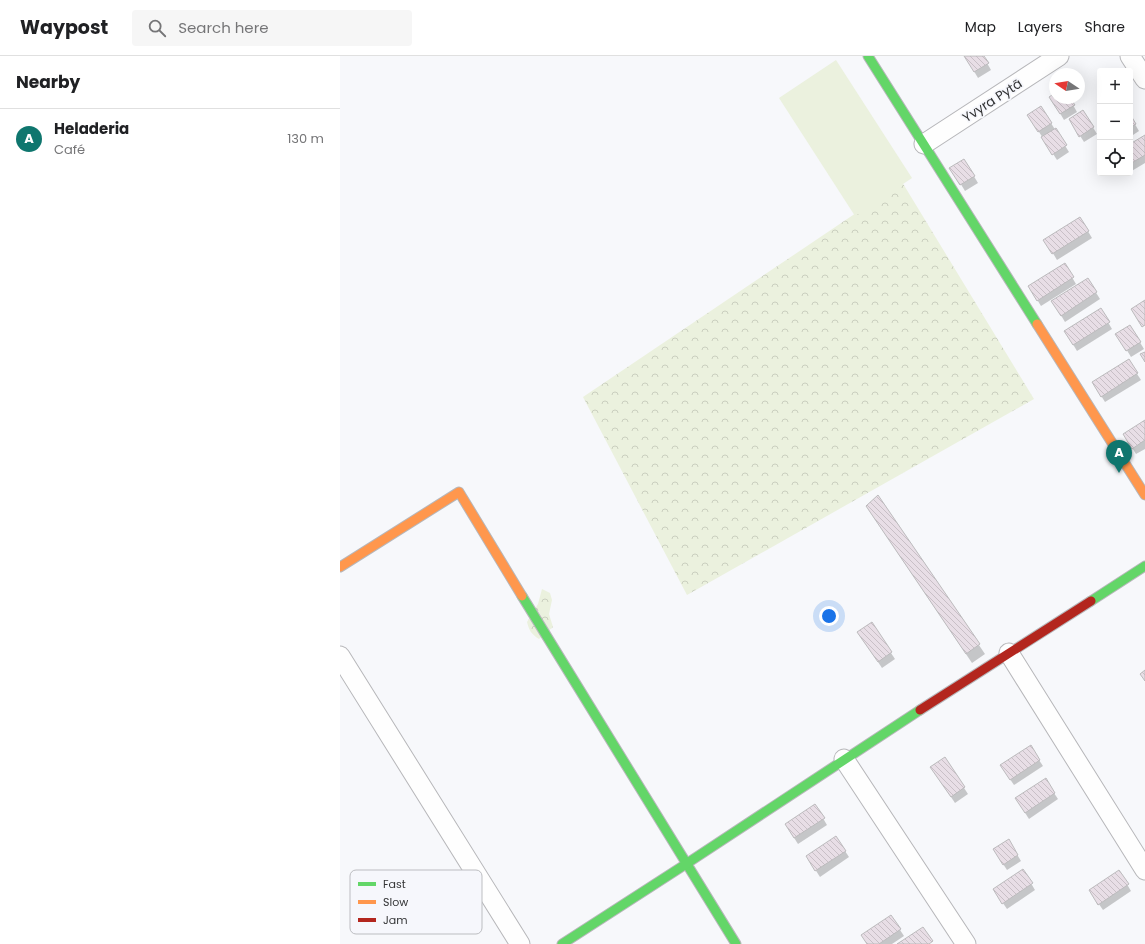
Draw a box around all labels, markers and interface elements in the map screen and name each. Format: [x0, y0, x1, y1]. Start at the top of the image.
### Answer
search box [132, 10, 412, 46]
text: Waypost [20, 14, 108, 41]
icon: search [146, 17, 168, 39]
text: Search here [178, 17, 269, 38]
text: Map [965, 17, 996, 37]
text: Layers [1018, 17, 1062, 37]
text: Share [1084, 17, 1125, 37]
north arrow [1049, 68, 1085, 104]
map controls [1097, 68, 1133, 176]
button: + [1097, 68, 1133, 104]
text: Nearby [16, 70, 80, 94]
street label: Yvyra Pytã [959, 74, 1026, 127]
button: − [1097, 104, 1133, 140]
text: Heladeria [54, 118, 129, 139]
text: A [24, 129, 34, 148]
text: 130 m [287, 129, 324, 148]
text: Café [54, 140, 85, 159]
button: locate [1097, 140, 1133, 176]
pin: A [1106, 440, 1132, 473]
your location [819, 606, 839, 626]
legend [350, 870, 482, 934]
text: Fast [383, 876, 406, 892]
text: Slow [383, 894, 408, 910]
text: Jam [383, 912, 408, 928]

